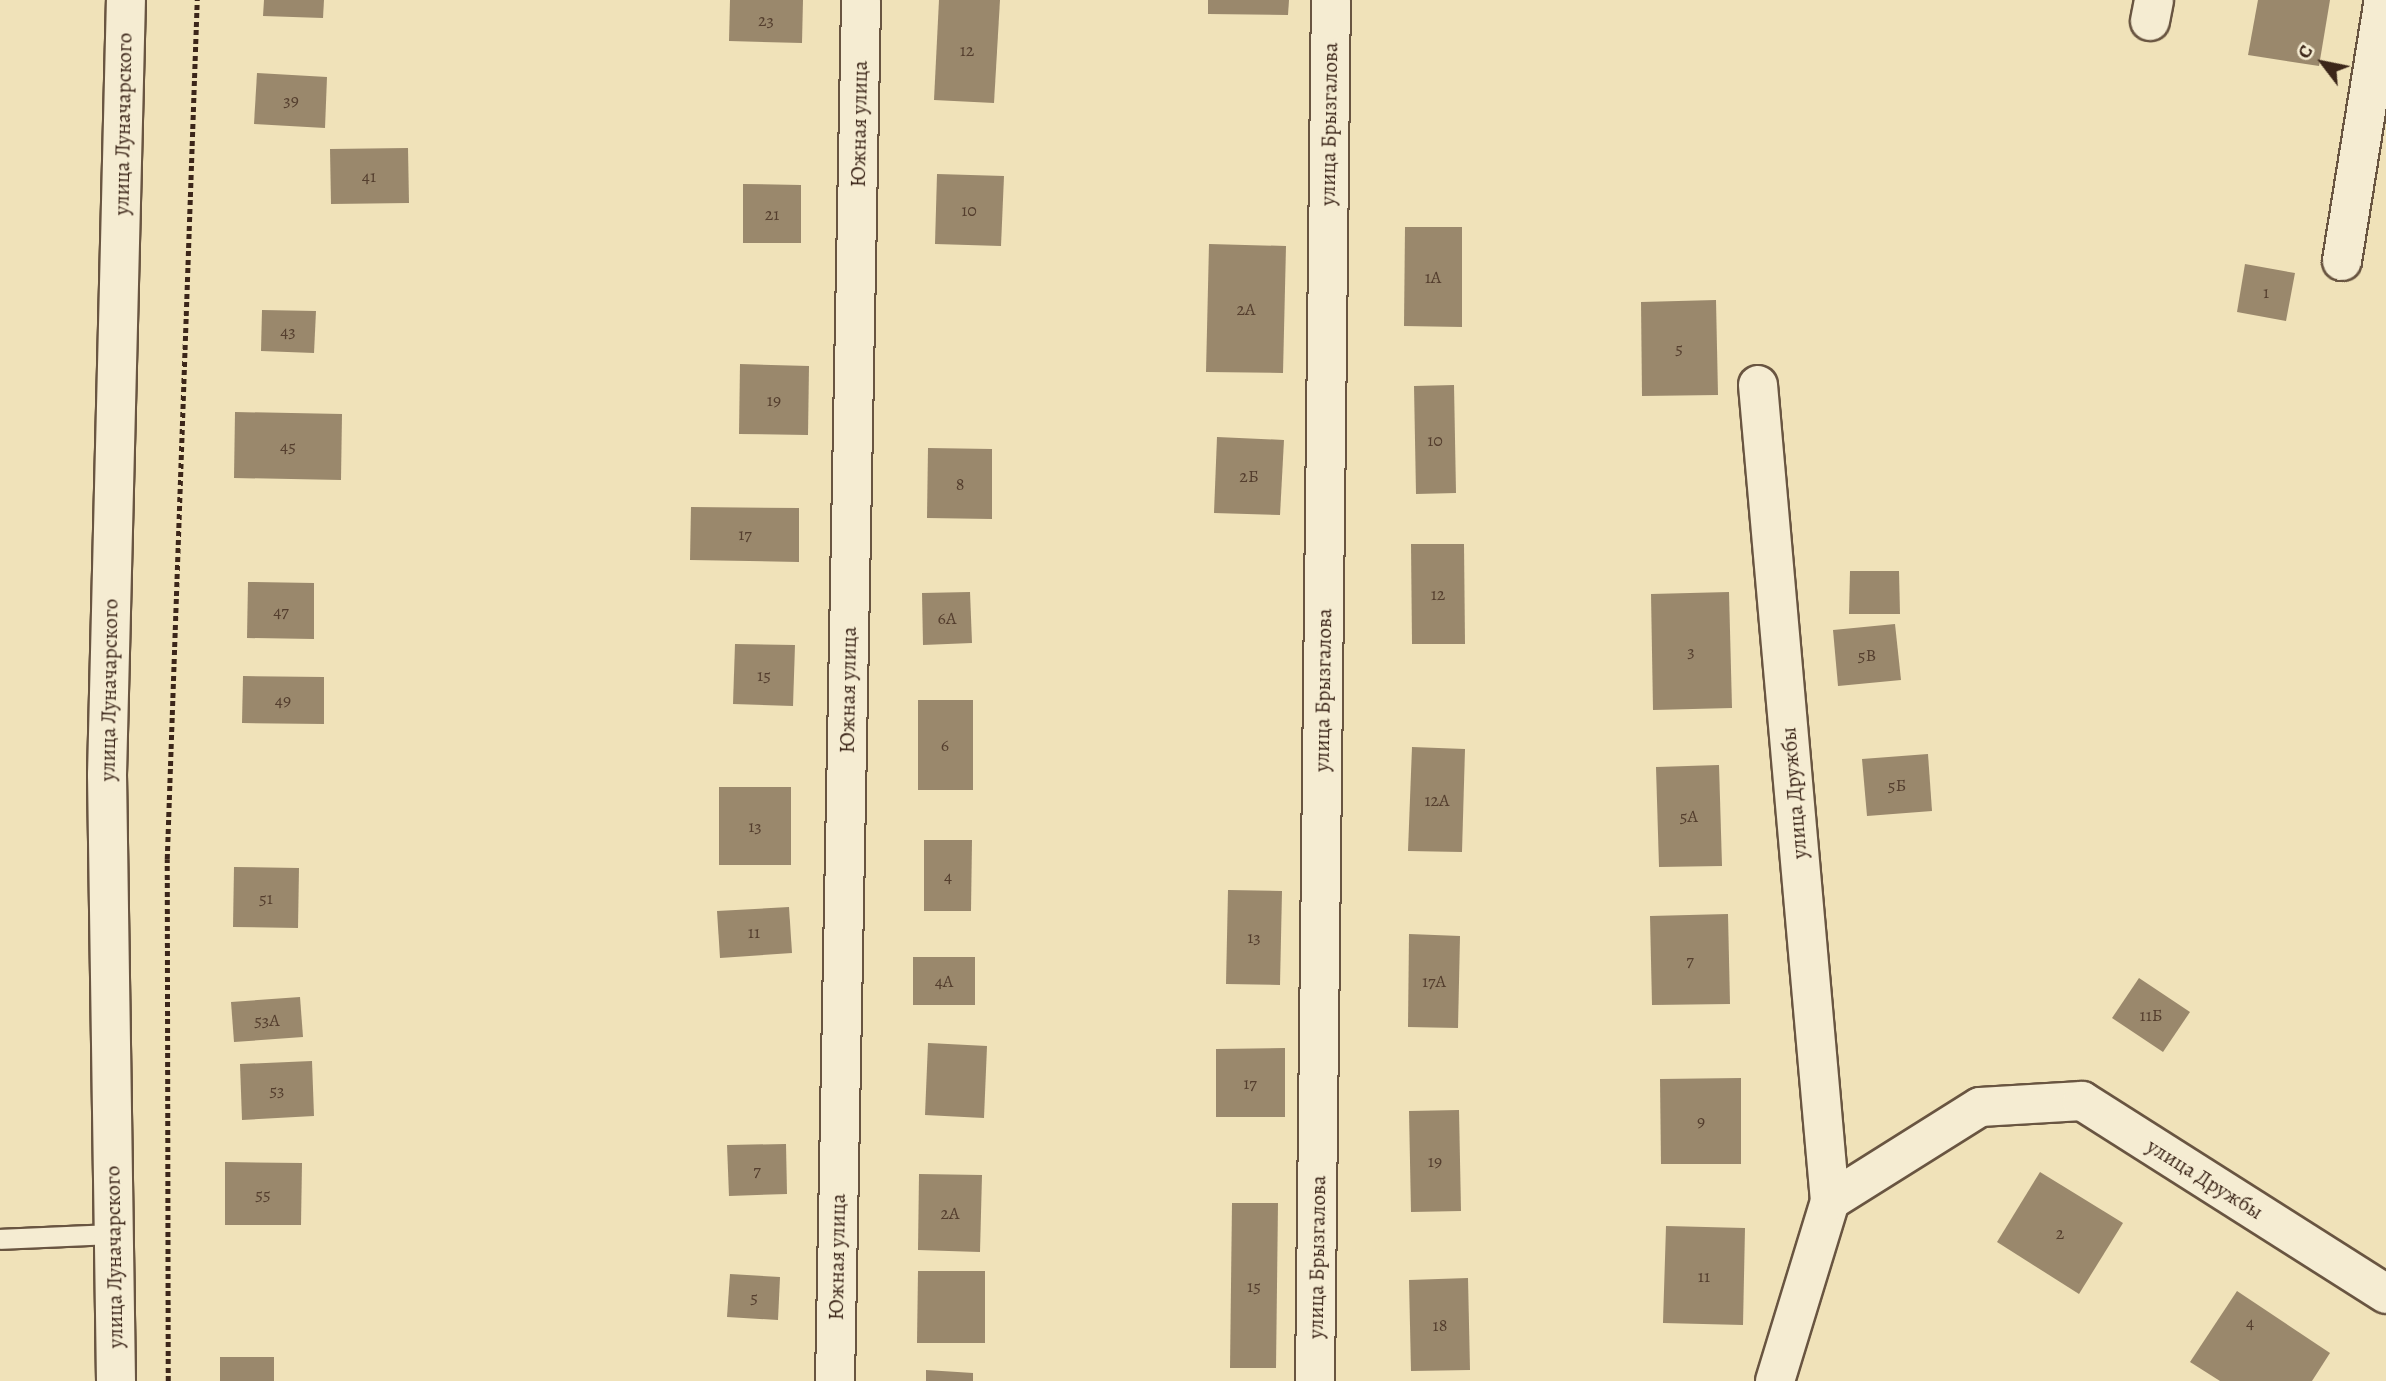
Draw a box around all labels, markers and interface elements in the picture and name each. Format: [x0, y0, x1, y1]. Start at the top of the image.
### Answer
house number: 23 [758, 9, 774, 31]
north arrow [2288, 28, 2358, 98]
street label: улица Луначарского [109, 32, 137, 216]
house number: 12 [960, 39, 974, 61]
text: С [2291, 40, 2319, 64]
street label: улица Брызгалова [1315, 42, 1343, 206]
street label: Южная улица [845, 60, 873, 188]
house number: 39 [283, 89, 299, 111]
house number: 41 [362, 165, 376, 187]
house number: 10 [961, 199, 977, 221]
house number: 21 [765, 203, 779, 225]
house number: 1А [1425, 266, 1441, 288]
house number: 1 [2263, 281, 2269, 303]
house number: 2А [1236, 298, 1256, 320]
house number: 43 [280, 320, 296, 342]
house number: 5 [1675, 337, 1683, 359]
house number: 19 [767, 389, 781, 411]
house number: 10 [1427, 429, 1443, 451]
house number: 45 [280, 435, 296, 457]
house number: 2Б [1239, 465, 1259, 487]
house number: 8 [956, 473, 964, 495]
house number: 17 [738, 523, 752, 545]
house number: 12 [1431, 583, 1445, 605]
street label: улица Луначарского [95, 598, 123, 782]
house number: 47 [273, 600, 289, 622]
house number: 6А [938, 607, 956, 629]
street label: улица Брызгалова [1309, 608, 1337, 772]
street label: Южная улица [834, 626, 862, 754]
house number: 3 [1687, 640, 1695, 662]
house number: 5В [1858, 644, 1876, 666]
house number: 15 [757, 664, 771, 686]
house number: 49 [275, 689, 291, 711]
street label: улица Дружбы [1776, 726, 1812, 860]
house number: 6 [941, 734, 949, 756]
house number: 5Б [1888, 774, 1906, 796]
house number: 12А [1424, 789, 1450, 811]
house number: 5А [1680, 805, 1698, 827]
house number: 13 [748, 815, 762, 837]
house number: 4 [944, 865, 952, 887]
house number: 51 [259, 887, 273, 909]
house number: 11 [748, 921, 760, 943]
house number: 13 [1247, 926, 1261, 948]
house number: 7 [1686, 949, 1694, 971]
house number: 4А [935, 970, 953, 992]
house number: 17А [1422, 970, 1446, 992]
house number: 11Б [2139, 1004, 2163, 1026]
house number: 53А [254, 1009, 280, 1031]
house number: 17 [1243, 1072, 1257, 1094]
house number: 53 [269, 1079, 285, 1101]
house number: 9 [1697, 1110, 1705, 1132]
street label: улица Дружбы [2142, 1133, 2268, 1225]
house number: 19 [1428, 1150, 1442, 1172]
house number: 7 [753, 1159, 761, 1181]
street label: улица Луначарского [100, 1165, 128, 1349]
street label: улица Брызгалова [1303, 1175, 1331, 1339]
house number: 55 [255, 1183, 271, 1205]
street label: Южная улица [823, 1193, 851, 1321]
house number: 2А [940, 1202, 960, 1224]
house number: 2 [2056, 1222, 2064, 1244]
house number: 11 [1698, 1265, 1710, 1287]
house number: 15 [1247, 1275, 1261, 1297]
house number: 5 [750, 1286, 758, 1308]
house number: 4 [2246, 1311, 2254, 1333]
house number: 18 [1433, 1314, 1447, 1336]

